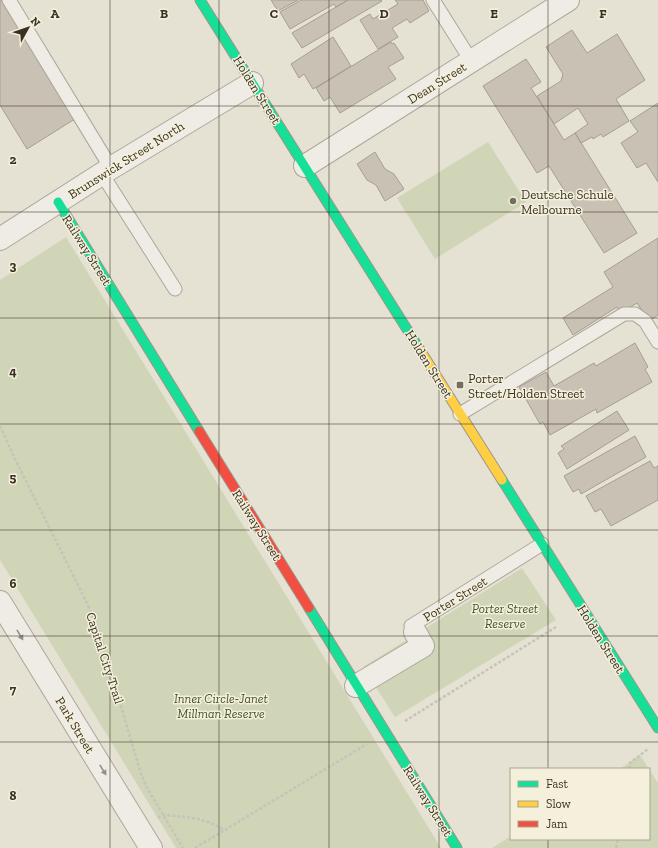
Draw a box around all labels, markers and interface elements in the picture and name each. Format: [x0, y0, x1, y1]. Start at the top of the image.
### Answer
text: A [51, 6, 60, 21]
text: B [160, 6, 168, 21]
text: C [270, 6, 278, 21]
text: D [379, 6, 389, 21]
text: E [490, 6, 498, 21]
text: F [599, 6, 607, 21]
north arrow [8, 8, 48, 48]
text: N [28, 15, 43, 30]
street label: Holden Street [230, 53, 284, 127]
street label: Dean Street [405, 59, 469, 107]
street label: Brunswick Street North [65, 118, 187, 202]
text: 2 [10, 152, 17, 167]
place label: Deutsche Schule Melbourne [521, 187, 614, 217]
marker: Deutsche Schule Melbourne [508, 196, 518, 206]
street label: Railway Street [59, 212, 115, 288]
text: 3 [10, 258, 17, 273]
street label: Holden Street [402, 327, 456, 401]
text: 4 [9, 364, 17, 379]
place label: Porter Street/Holden Street [468, 371, 584, 401]
marker: Porter Street/Holden Street [455, 380, 465, 390]
text: 5 [10, 470, 17, 485]
street label: Railway Street [229, 487, 285, 563]
street label: Porter Street [420, 573, 490, 625]
text: 6 [10, 576, 17, 591]
park label: Porter Street Reserve [472, 601, 539, 631]
street label: Holden Street [574, 602, 628, 676]
street label: Capital City Trail [83, 610, 127, 706]
one-way arrow [17, 629, 24, 641]
text: 7 [10, 682, 17, 697]
park label: Inner Circle-Janet Millman Reserve [174, 691, 268, 721]
street label: Park Street [52, 694, 98, 756]
street label: Railway Street [400, 763, 456, 839]
one-way arrow [99, 764, 106, 776]
legend [510, 768, 650, 840]
text: Fast [546, 777, 569, 791]
text: 8 [9, 788, 17, 803]
text: Slow [546, 797, 572, 811]
text: Jam [546, 817, 568, 831]

